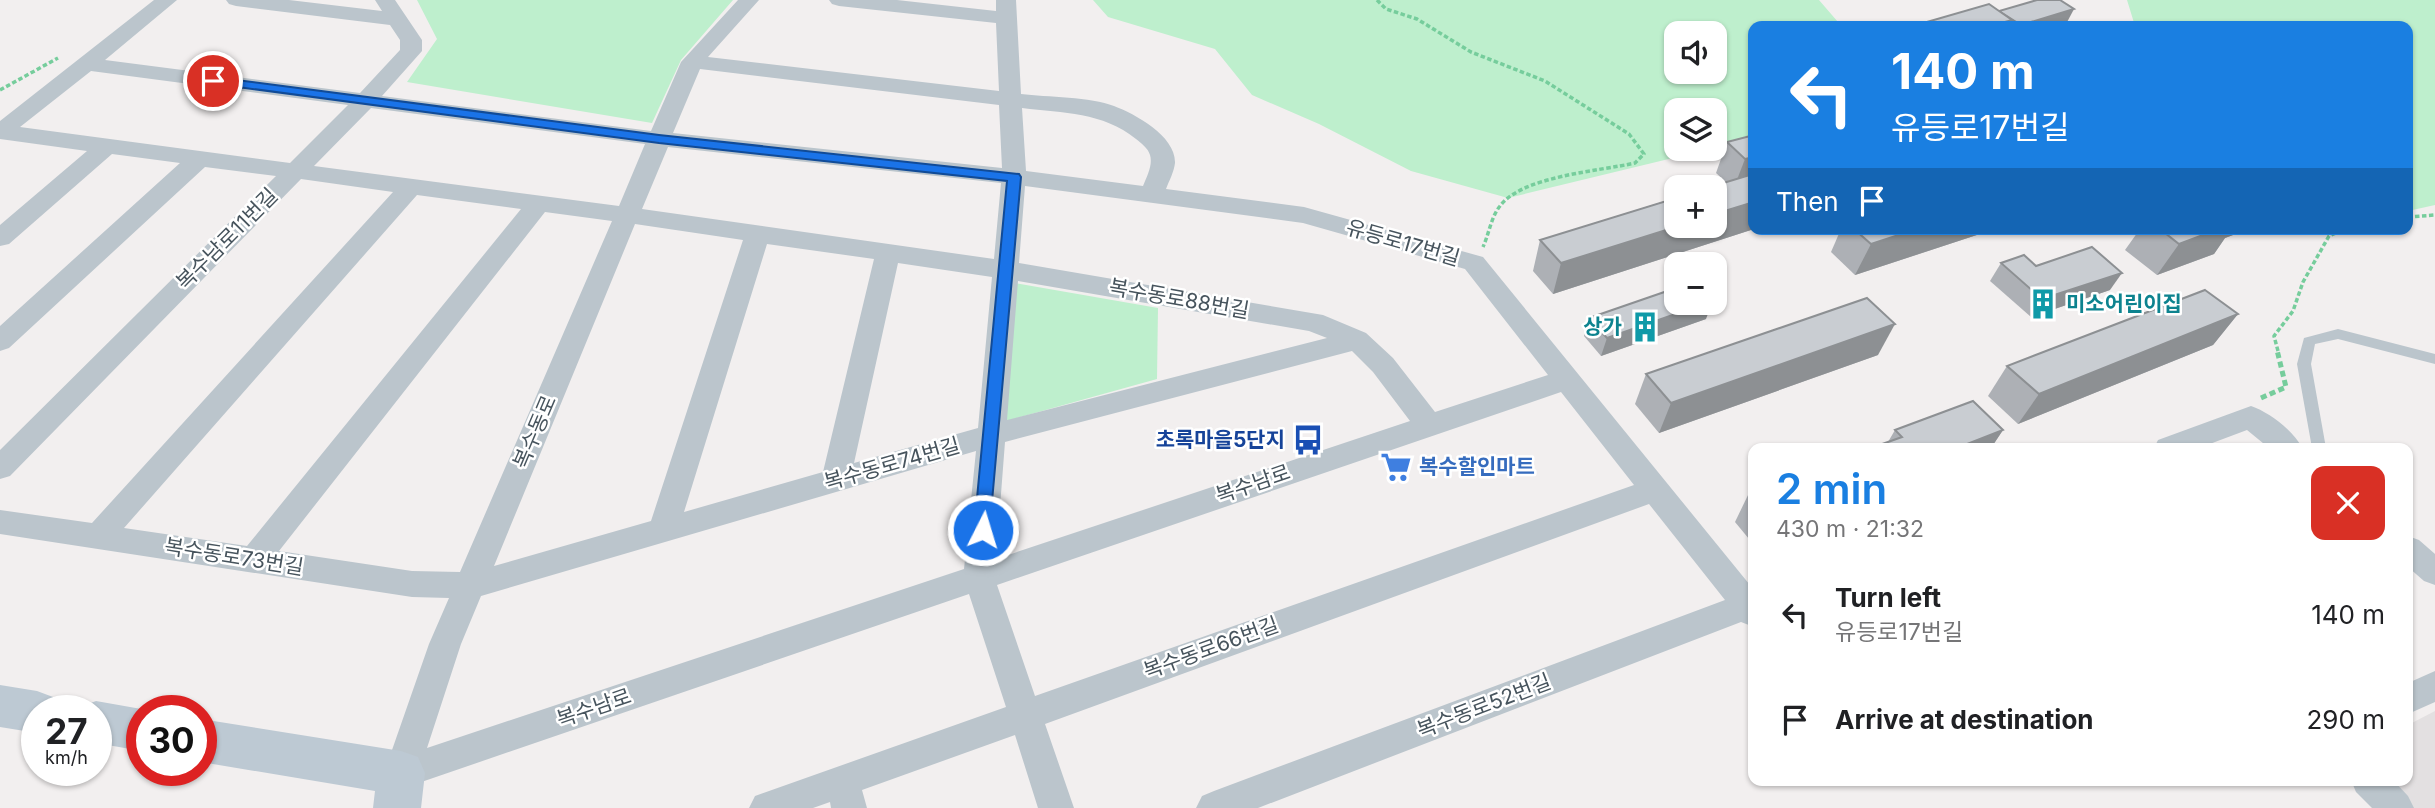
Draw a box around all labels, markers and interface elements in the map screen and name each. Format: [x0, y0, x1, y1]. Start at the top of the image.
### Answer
map controls [1664, 21, 1727, 315]
button: sound [1664, 21, 1727, 84]
text: 140 m [1891, 42, 2035, 101]
icon: left [1776, 49, 1867, 140]
pin [183, 51, 243, 111]
icon: arrive [194, 62, 232, 100]
button: layers [1664, 98, 1727, 161]
text: 유등로17번길 [1891, 108, 2069, 147]
button: + [1664, 175, 1727, 238]
icon: arrive [1853, 182, 1891, 220]
street label: 복수남로11번길 [171, 183, 283, 295]
text: Then [1776, 186, 1839, 217]
street label: 유등로17번길 [1343, 214, 1463, 271]
button: − [1664, 252, 1727, 315]
street label: 복수동로88번길 [1107, 274, 1251, 323]
building icon: 미소어린이집 [2026, 287, 2060, 321]
place label: 미소어린이집 [2066, 291, 2182, 316]
building icon: 상가 [1628, 310, 1662, 344]
place label: 상가 [1583, 314, 1622, 339]
street label: 복수동로 [508, 391, 561, 472]
bus stop icon: 초록마을5단지 [1291, 423, 1325, 457]
place label: 초록마을5단지 [1156, 427, 1285, 452]
street label: 복수동로74번길 [821, 432, 963, 495]
supermarket icon: 복수할인마트 [1379, 450, 1413, 484]
place label: 복수할인마트 [1419, 454, 1535, 479]
street label: 복수남로 [1212, 459, 1293, 508]
text: 2 min [1776, 463, 1887, 514]
button: close [2311, 466, 2385, 540]
position arrow [946, 493, 1020, 567]
text: 430 m · 21:32 [1776, 515, 1924, 543]
street label: 복수동로73번길 [163, 533, 305, 580]
text: Turn left [1835, 582, 1941, 613]
icon: left [1776, 596, 1814, 634]
text: 140 m [2311, 599, 2385, 630]
street label: 복수동로66번길 [1140, 612, 1282, 684]
text: 유등로17번길 [1835, 618, 1963, 646]
street label: 복수동로52번길 [1413, 669, 1554, 743]
street label: 복수남로 [553, 683, 634, 732]
speed limit sign: 30 [126, 695, 217, 786]
icon: arrive [1776, 701, 1814, 739]
text: Arrive at destination [1835, 704, 2094, 735]
text: 290 m [2307, 704, 2385, 735]
text: 27 [45, 710, 88, 752]
text: km/h [45, 747, 88, 768]

